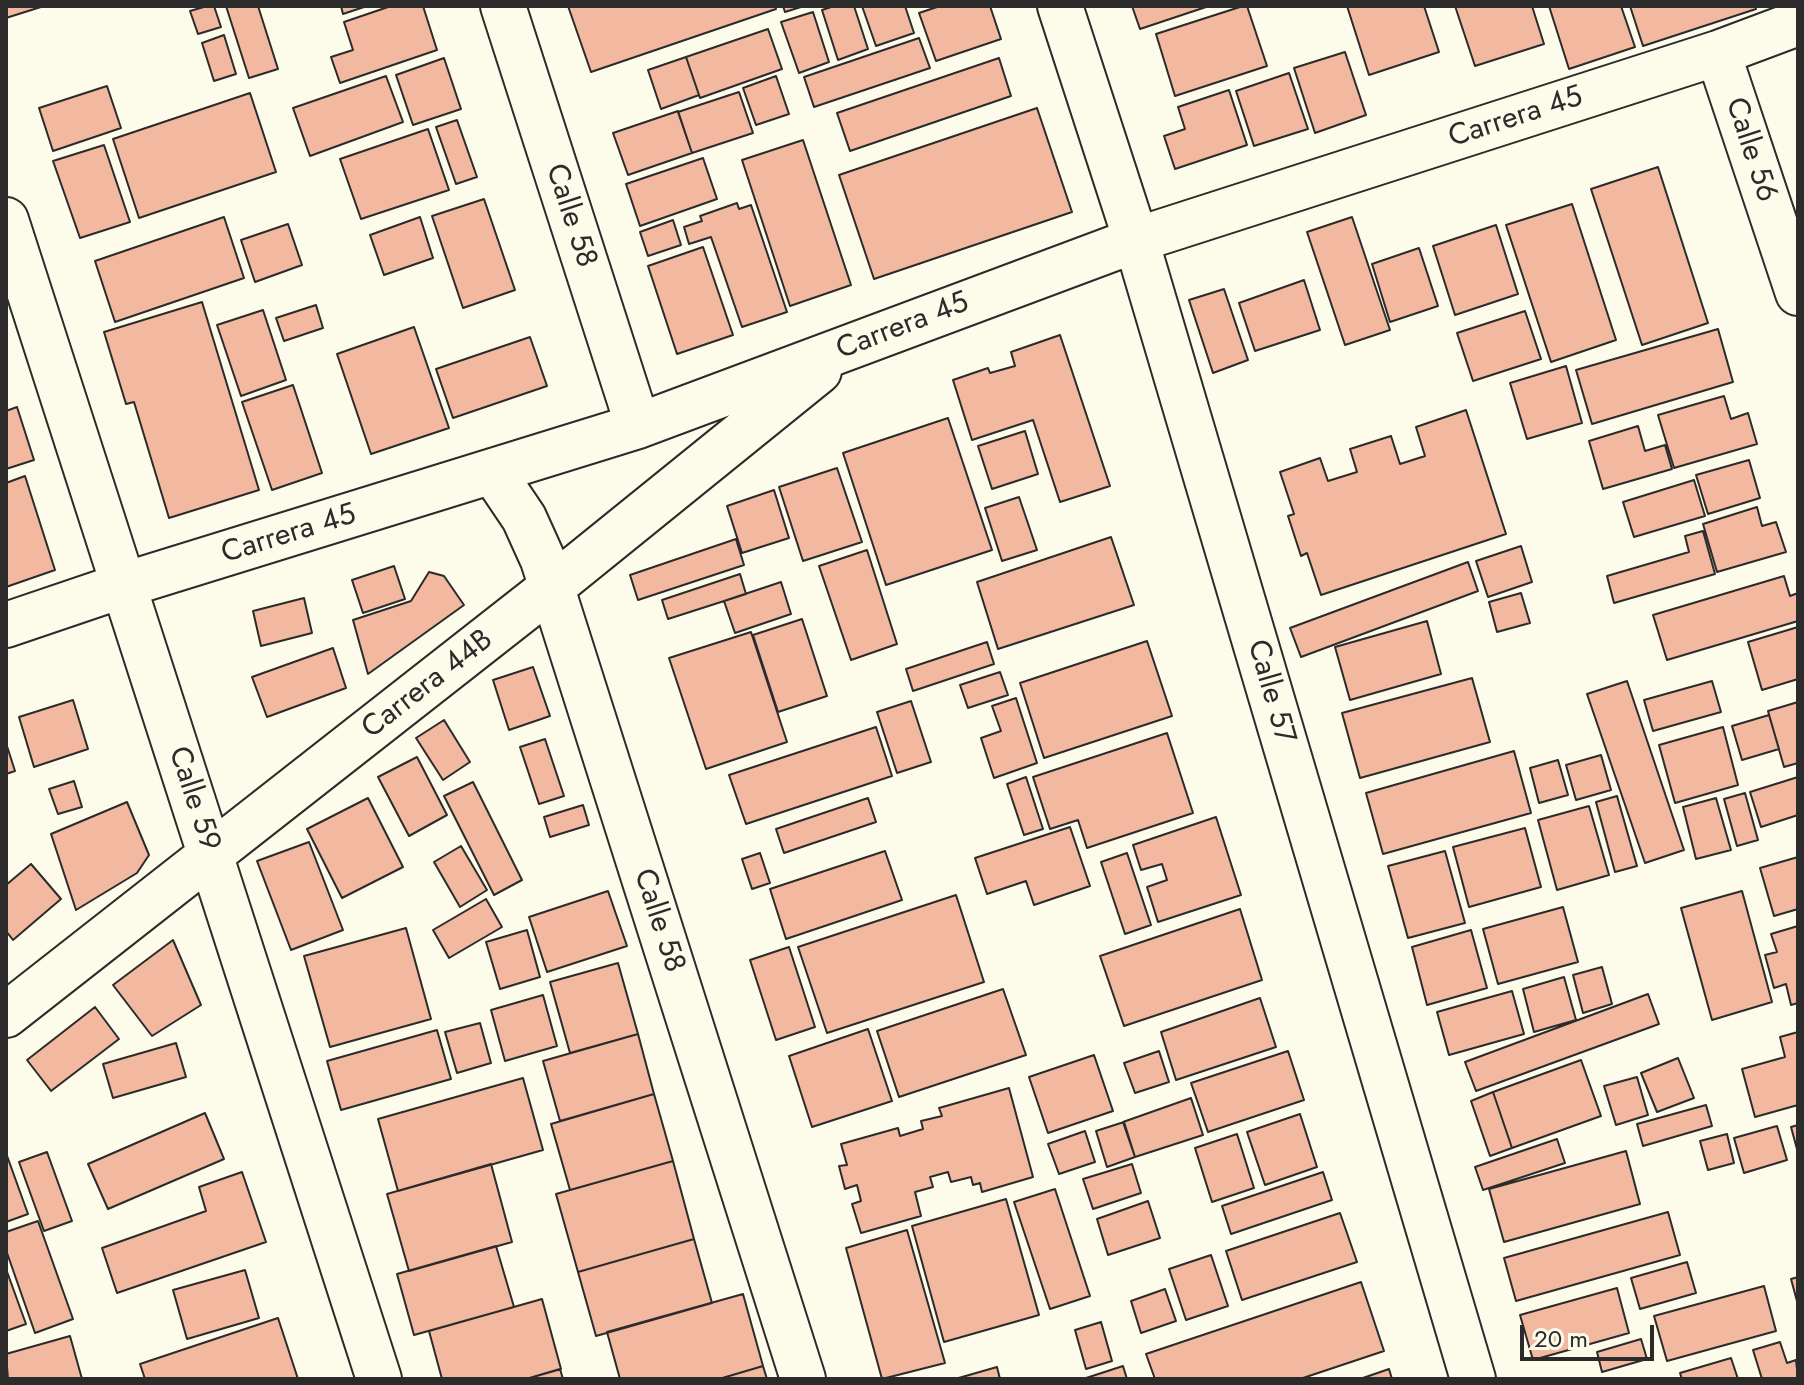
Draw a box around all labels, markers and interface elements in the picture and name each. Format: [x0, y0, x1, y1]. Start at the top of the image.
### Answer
street label: Carrera 45 [1444, 79, 1588, 157]
street label: Calle 56 [1716, 93, 1784, 207]
street label: Calle 58 [536, 160, 604, 272]
street label: Carrera 45 [832, 285, 974, 369]
street label: Carrera 45 [217, 498, 361, 572]
street label: Carrera 44B [355, 623, 501, 747]
street label: Calle 57 [1238, 636, 1302, 748]
street label: Calle 59 [159, 742, 227, 856]
street label: Calle 58 [624, 865, 692, 977]
scale bar [1524, 1309, 1658, 1359]
text: 20 m [1534, 1321, 1588, 1356]

